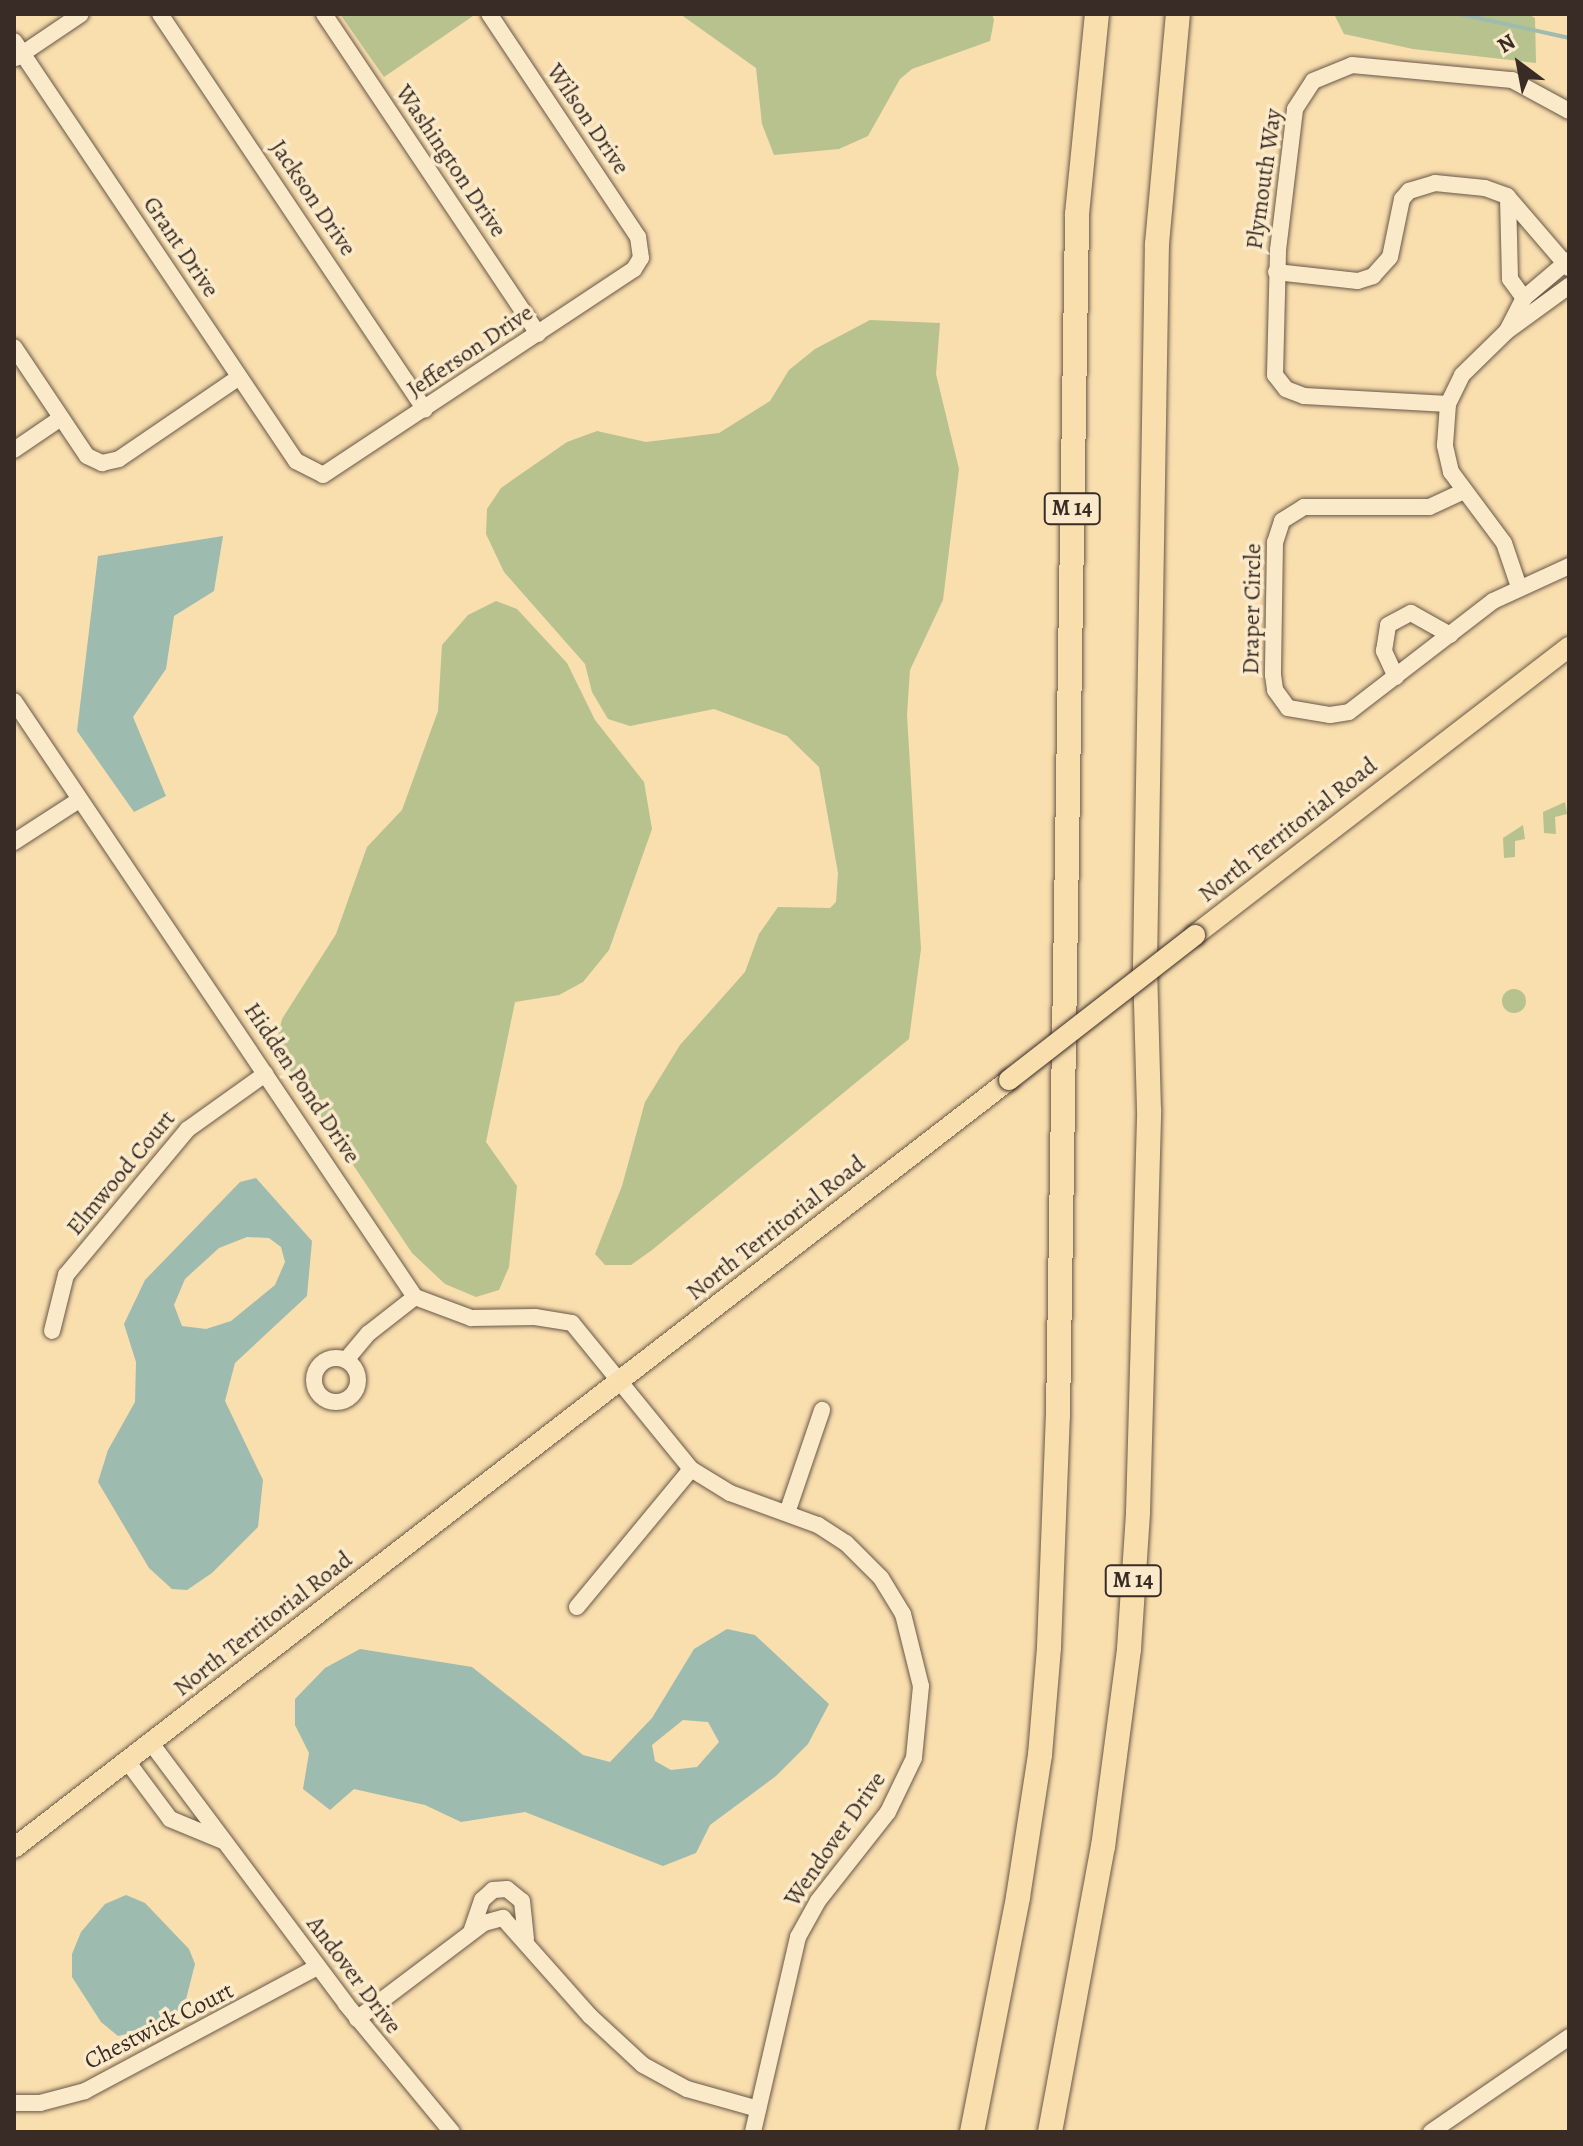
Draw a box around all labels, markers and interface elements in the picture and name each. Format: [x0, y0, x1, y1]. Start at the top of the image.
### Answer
north arrow [1479, 24, 1559, 104]
text: N [1492, 27, 1521, 61]
street label: Wilson Drive [540, 58, 636, 180]
street label: Washington Drive [389, 79, 513, 243]
street label: Plymouth Way [1240, 107, 1288, 251]
street label: Jackson Drive [264, 134, 362, 262]
street label: Grant Drive [137, 191, 225, 303]
street label: Jefferson Drive [402, 298, 538, 404]
road number: M 14 [1042, 491, 1102, 527]
street label: Draper Circle [1236, 543, 1268, 675]
street label: North Territorial Road [1193, 751, 1383, 909]
street label: Hidden Pond Drive [238, 997, 366, 1169]
street label: Elmwood Court [60, 1105, 182, 1241]
street label: North Territorial Road [681, 1149, 871, 1307]
street label: North Territorial Road [168, 1545, 358, 1703]
road number: M 14 [1103, 1563, 1163, 1599]
street label: Wendover Drive [778, 1766, 892, 1912]
street label: Andover Drive [300, 1910, 408, 2040]
street label: Chestwick Court [80, 1976, 238, 2076]

